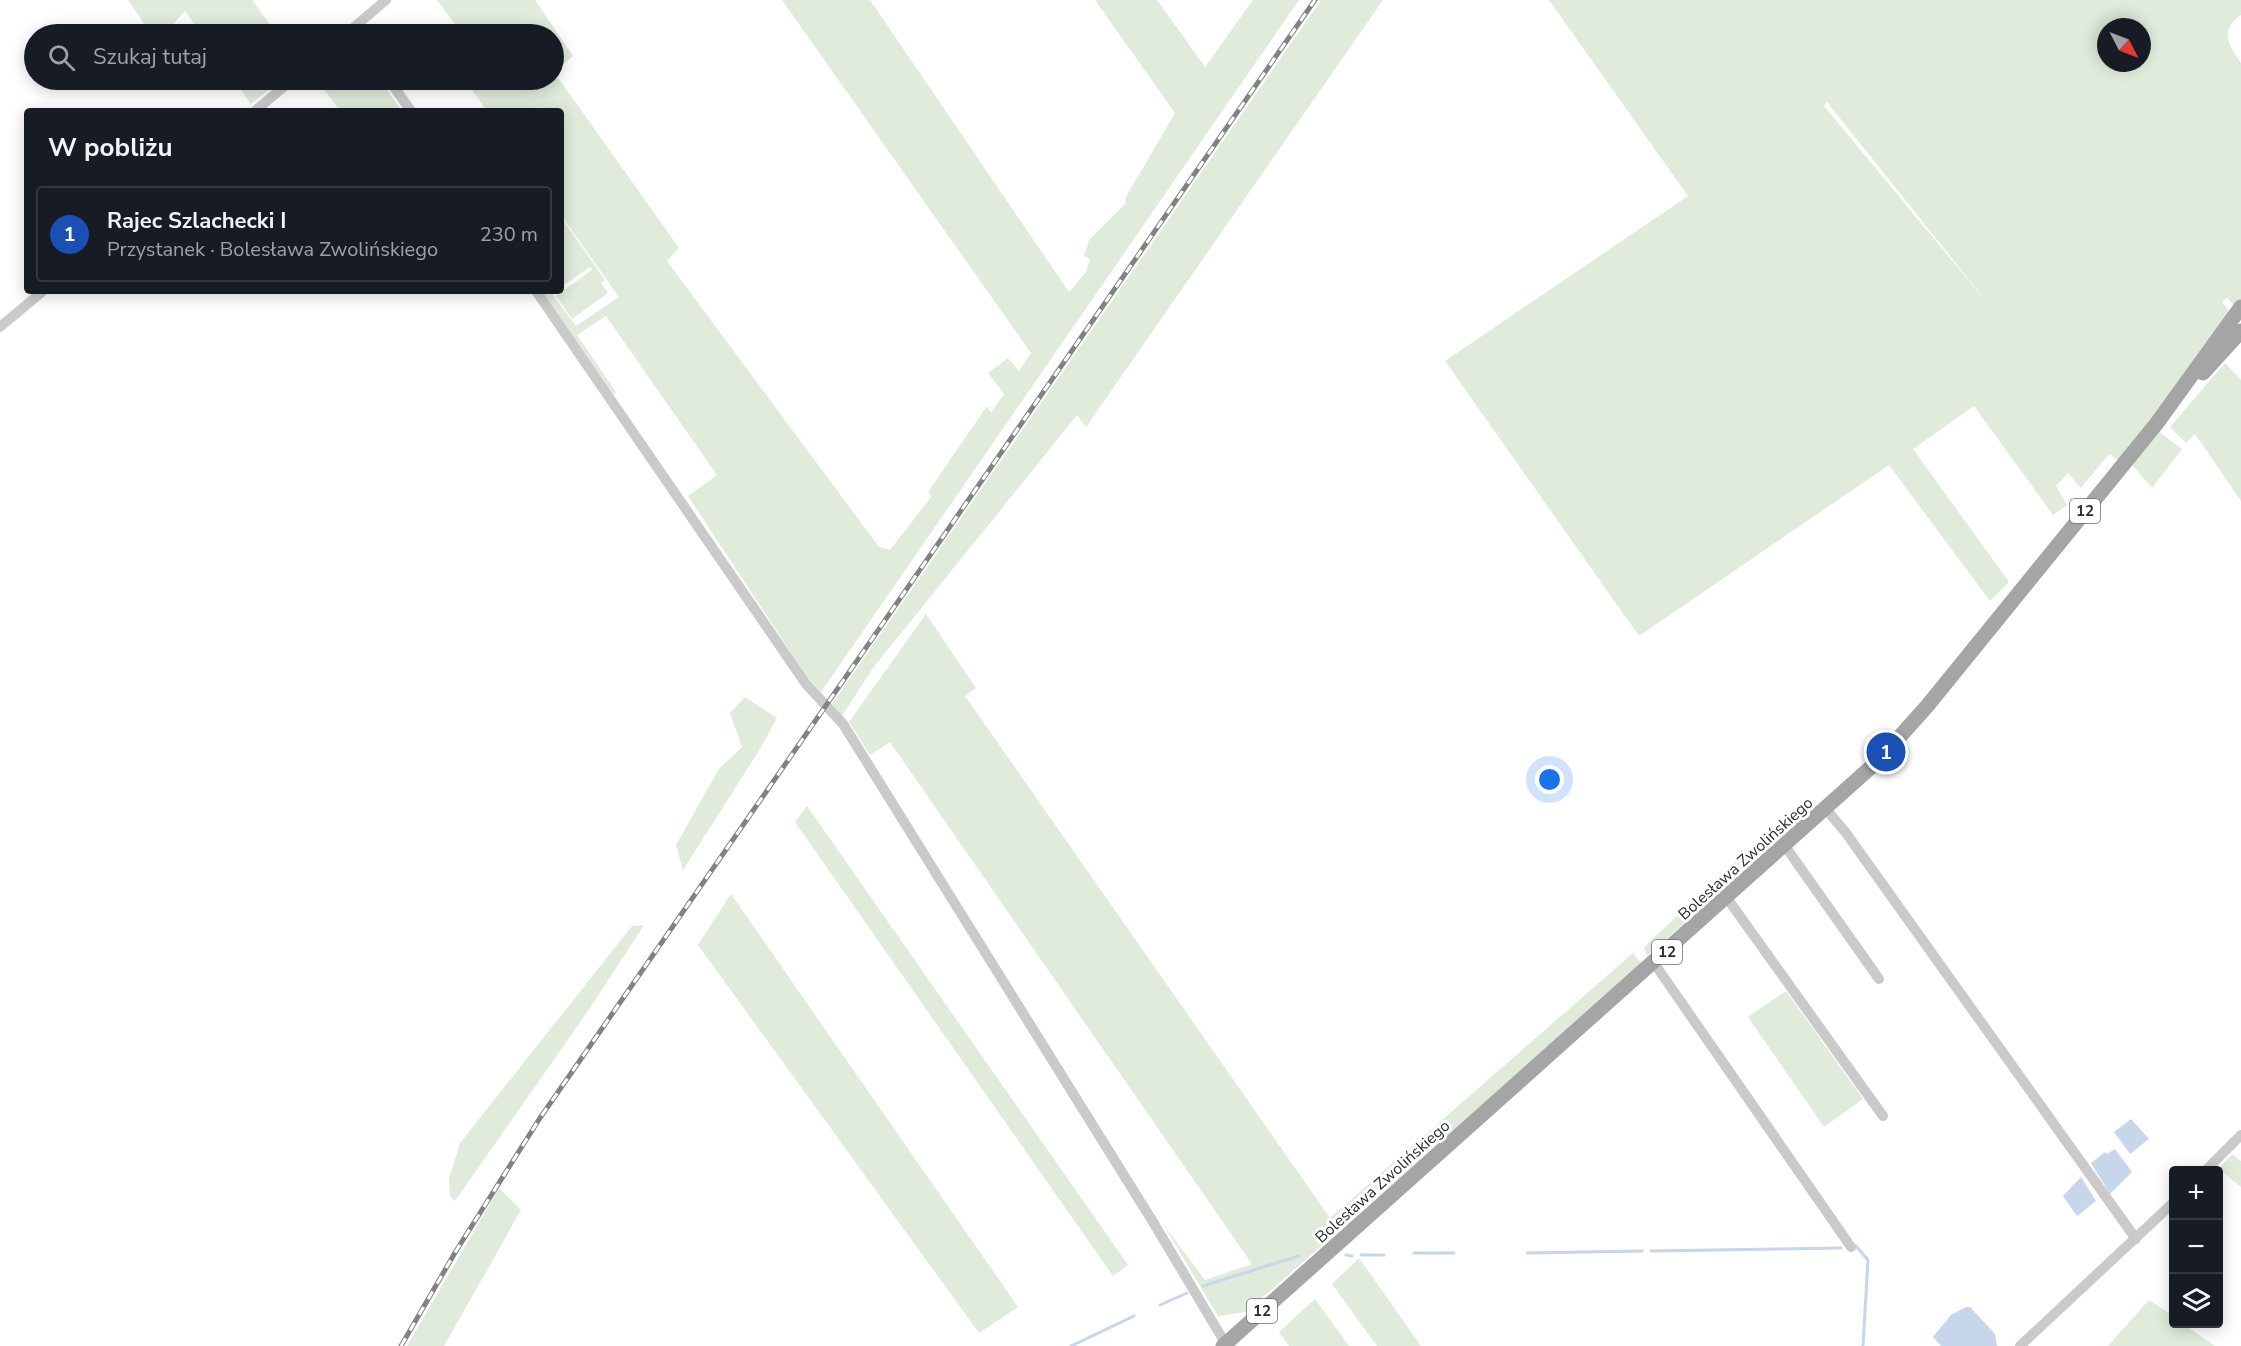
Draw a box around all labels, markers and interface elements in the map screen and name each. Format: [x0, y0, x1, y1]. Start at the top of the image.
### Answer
north arrow [2097, 18, 2151, 72]
search box [24, 24, 564, 90]
icon: search [45, 41, 78, 74]
text: Szukaj tutaj [93, 42, 207, 72]
text: W pobliżu [48, 130, 172, 165]
text: Rajec Szlachecki I [107, 206, 286, 236]
text: 1 [64, 221, 76, 248]
text: 230 m [480, 221, 538, 248]
text: Przystanek · Bolesława Zwolińskiego [107, 236, 438, 263]
road number: 12 [2070, 499, 2100, 523]
pin: 1 [1866, 730, 1906, 774]
your location [1535, 765, 1564, 794]
street label: Bolesława Zwolińskiego [1673, 792, 1818, 925]
road number: 12 [1652, 940, 1682, 964]
street label: Bolesława Zwolińskiego [1310, 1115, 1455, 1248]
map controls [2169, 1166, 2223, 1328]
button: + [2169, 1166, 2223, 1220]
button: − [2169, 1220, 2223, 1274]
button: layers [2169, 1274, 2223, 1328]
road number: 12 [1247, 1299, 1277, 1323]

